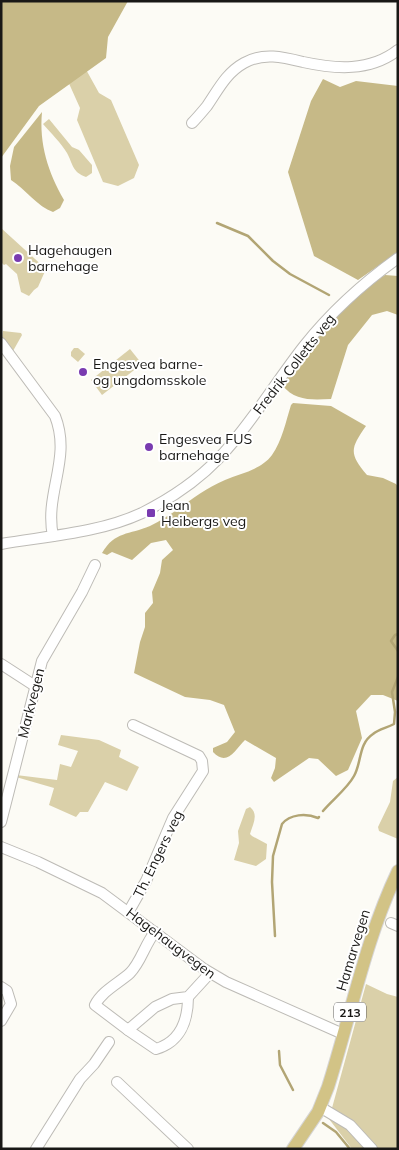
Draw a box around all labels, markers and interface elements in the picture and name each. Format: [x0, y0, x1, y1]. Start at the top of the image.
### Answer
place label: Hagehaugen barnehage [28, 241, 112, 275]
marker: Hagehaugen barnehage [12, 252, 24, 264]
street label: Fredrik Colletts veg [249, 310, 339, 418]
place label: Engesvea barne- og ungdomsskole [93, 355, 206, 389]
marker: Engesvea barne- og ungdomsskole [77, 366, 89, 378]
place label: Engesvea FUS barnehage [159, 430, 252, 464]
marker: Engesvea FUS barnehage [143, 441, 155, 453]
place label: Jean Heibergs veg [161, 496, 246, 530]
marker: Jean Heibergs veg [145, 507, 157, 519]
street label: Markvegen [14, 666, 48, 740]
street label: Th. Engers veg [129, 807, 187, 901]
street label: Hagehaugvegen [123, 903, 219, 983]
street label: Hamarvegen [332, 907, 374, 993]
road number: 213 [334, 1002, 366, 1022]

